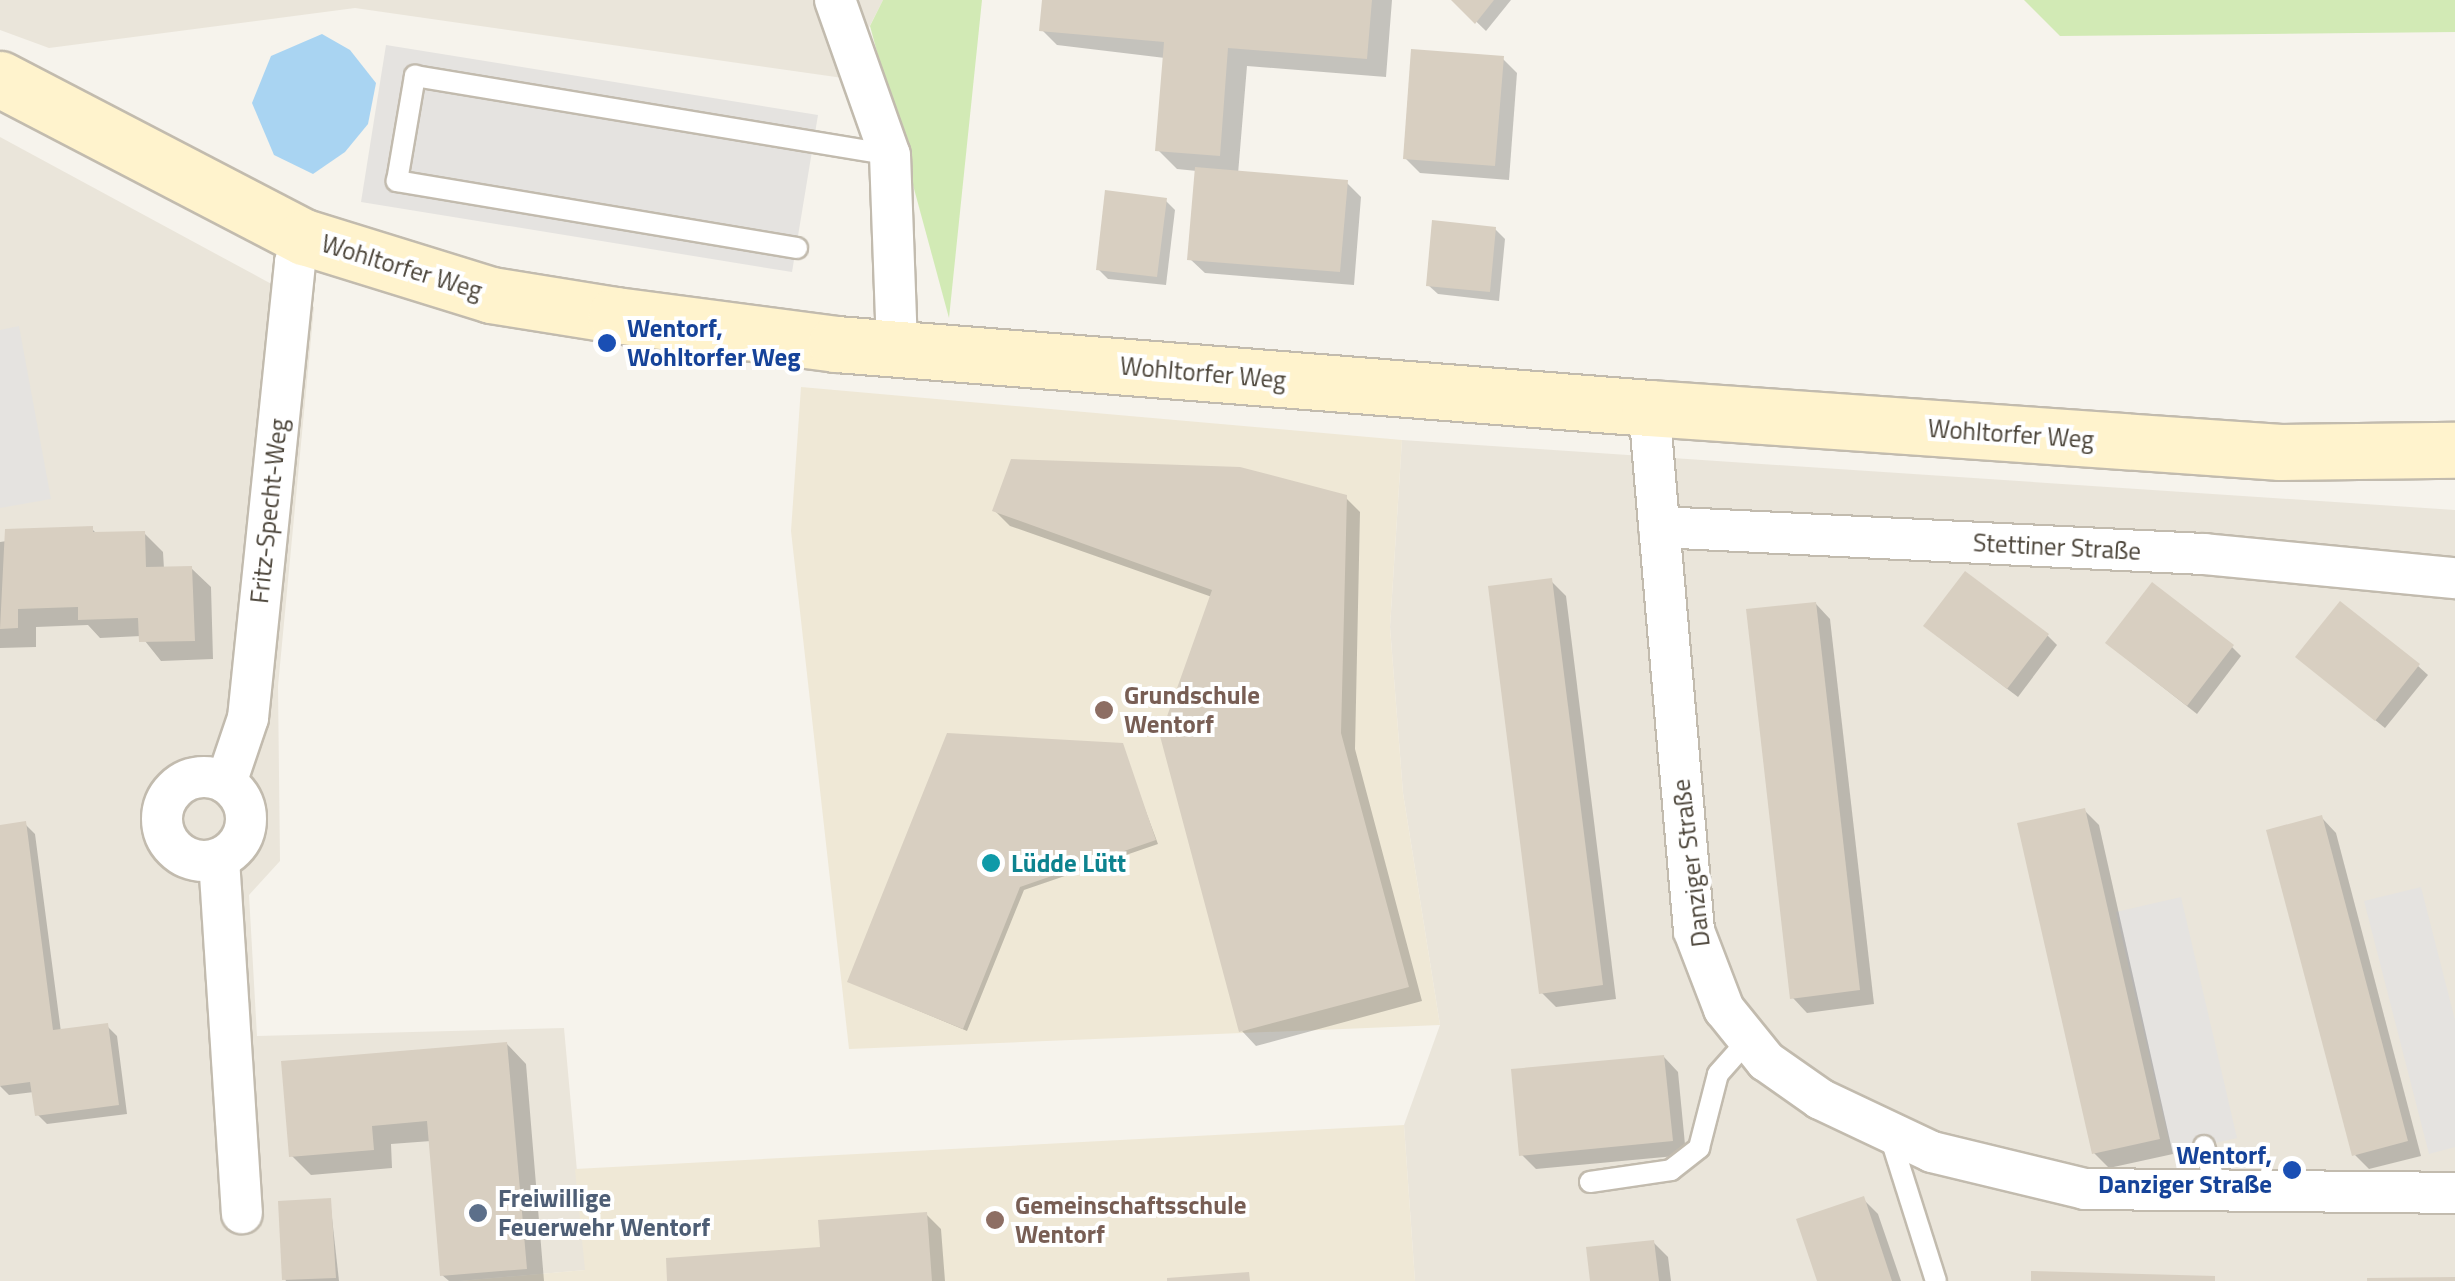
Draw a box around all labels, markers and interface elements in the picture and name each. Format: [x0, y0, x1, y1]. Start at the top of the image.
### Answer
street label: Wohltorfer Weg [318, 228, 486, 306]
place label: Wentorf, Wohltorfer Weg [627, 314, 801, 373]
marker: Wentorf, Wohltorfer Weg [596, 332, 618, 354]
street label: Wohltorfer Weg [1119, 351, 1287, 395]
street label: Wohltorfer Weg [1927, 413, 2095, 455]
street label: Fritz-Specht-Weg [244, 417, 294, 605]
street label: Stettiner Straße [1972, 528, 2142, 566]
place label: Grundschule Wentorf [1124, 681, 1260, 740]
marker: Grundschule Wentorf [1093, 699, 1115, 721]
street label: Danziger Straße [1666, 777, 1716, 949]
place label: Lüdde Lütt [1011, 848, 1126, 878]
marker: Lüdde Lütt [980, 852, 1002, 874]
place label: Wentorf, Danziger Straße [2098, 1141, 2272, 1200]
marker: Wentorf, Danziger Straße [2281, 1159, 2303, 1181]
place label: Freiwillige Feuerwehr Wentorf [498, 1184, 710, 1243]
place label: Gemeinschaftsschule Wentorf [1015, 1191, 1246, 1250]
marker: Freiwillige Feuerwehr Wentorf [467, 1202, 489, 1224]
marker: Gemeinschaftsschule Wentorf [984, 1209, 1006, 1231]

